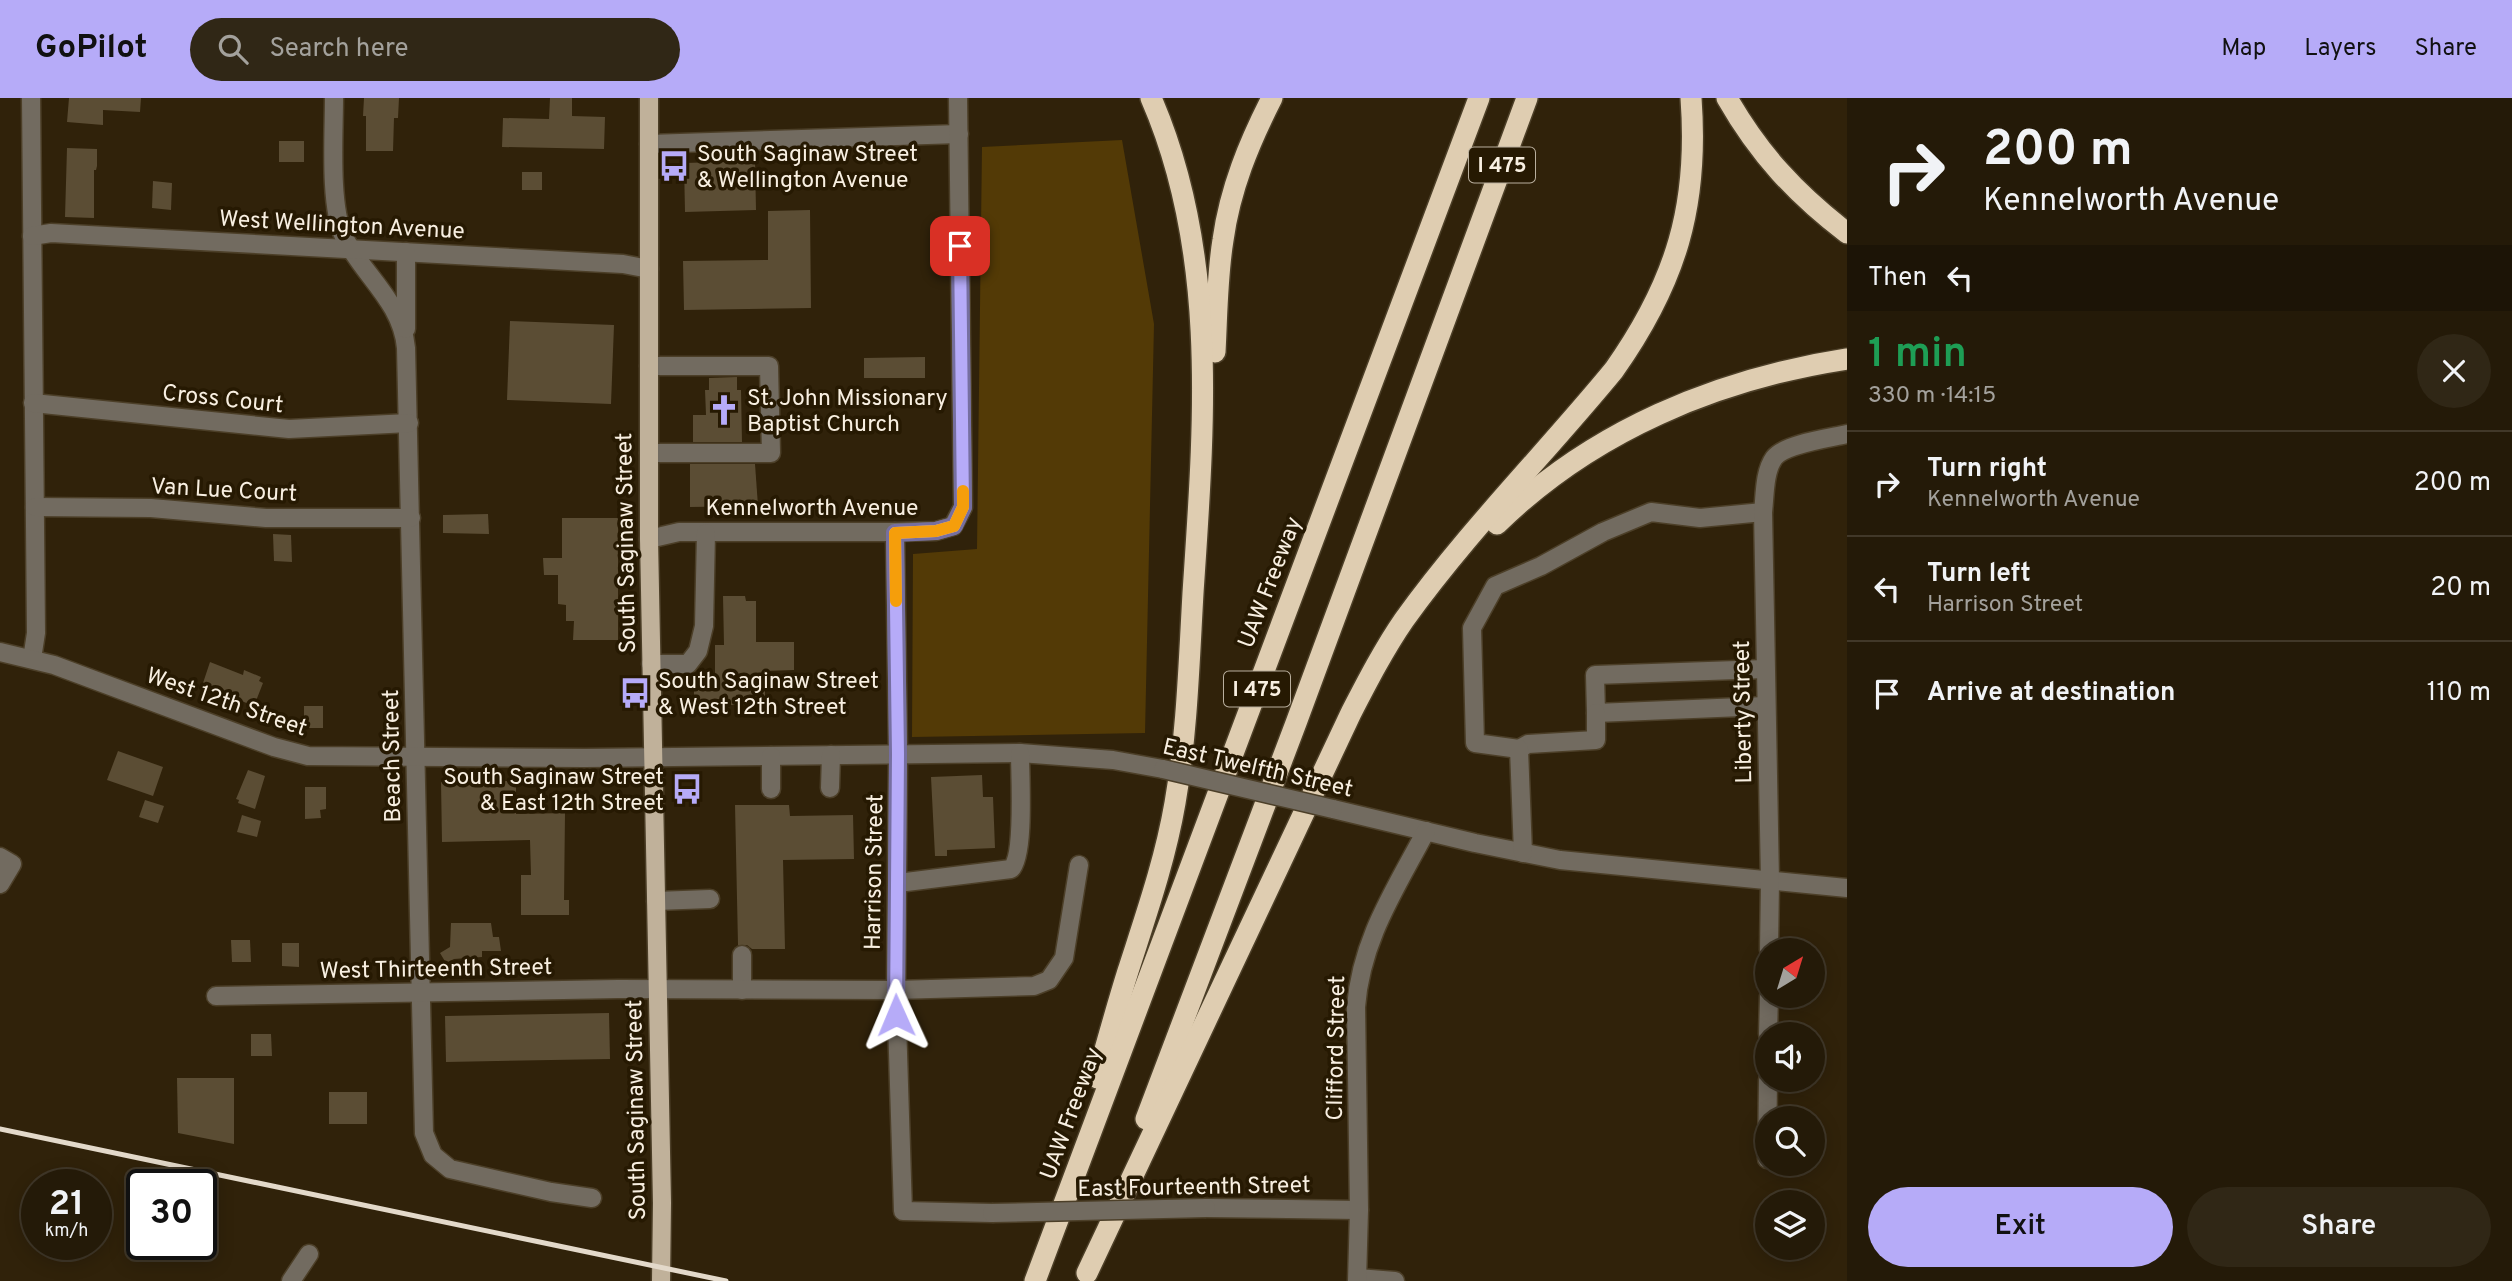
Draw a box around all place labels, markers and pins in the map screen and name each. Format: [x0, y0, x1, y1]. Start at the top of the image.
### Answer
place label: South Saginaw Street & Wellington Avenue [697, 141, 918, 196]
bus stop icon: South Saginaw Street & Wellington Avenue [657, 149, 691, 183]
pin [930, 216, 990, 276]
place label: St. John Missionary Baptist Church [747, 385, 948, 440]
church icon: St. John Missionary Baptist Church [707, 393, 741, 427]
place label: South Saginaw Street & West 12th Street [658, 668, 879, 723]
bus stop icon: South Saginaw Street & West 12th Street [618, 676, 652, 710]
place label: South Saginaw Street & East 12th Street [443, 764, 664, 819]
bus stop icon: South Saginaw Street & East 12th Street [670, 772, 704, 806]

